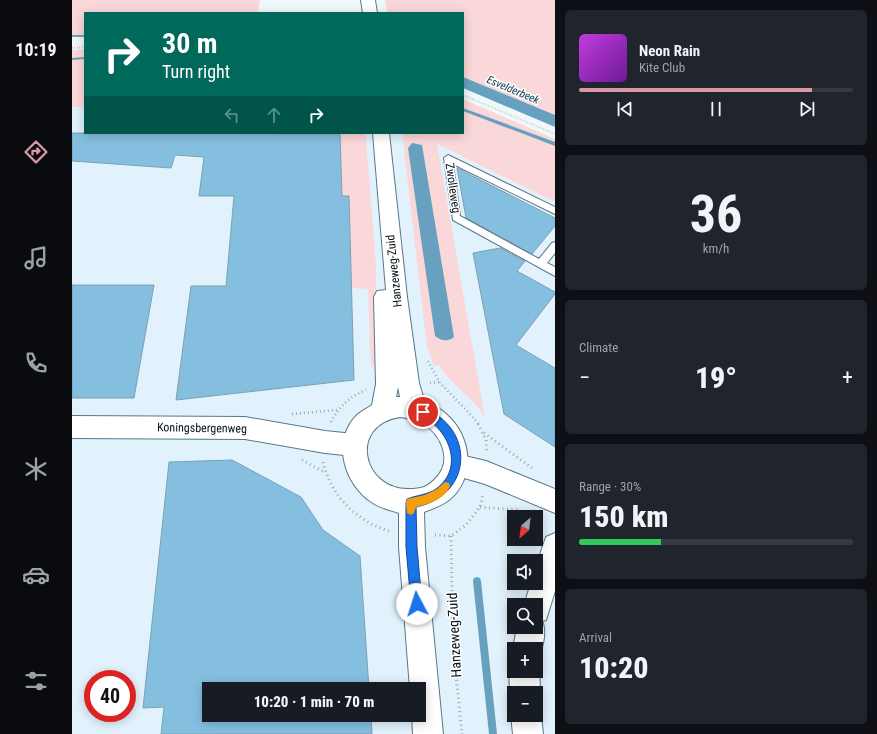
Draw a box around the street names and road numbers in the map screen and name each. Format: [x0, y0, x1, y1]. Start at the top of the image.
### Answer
street label: Zwolleweg [443, 162, 463, 214]
street label: Hanzeweg-Zuid [383, 234, 405, 308]
street label: Koningsbergenweg [157, 420, 247, 436]
street label: Hanzeweg-Zuid [444, 592, 464, 678]

